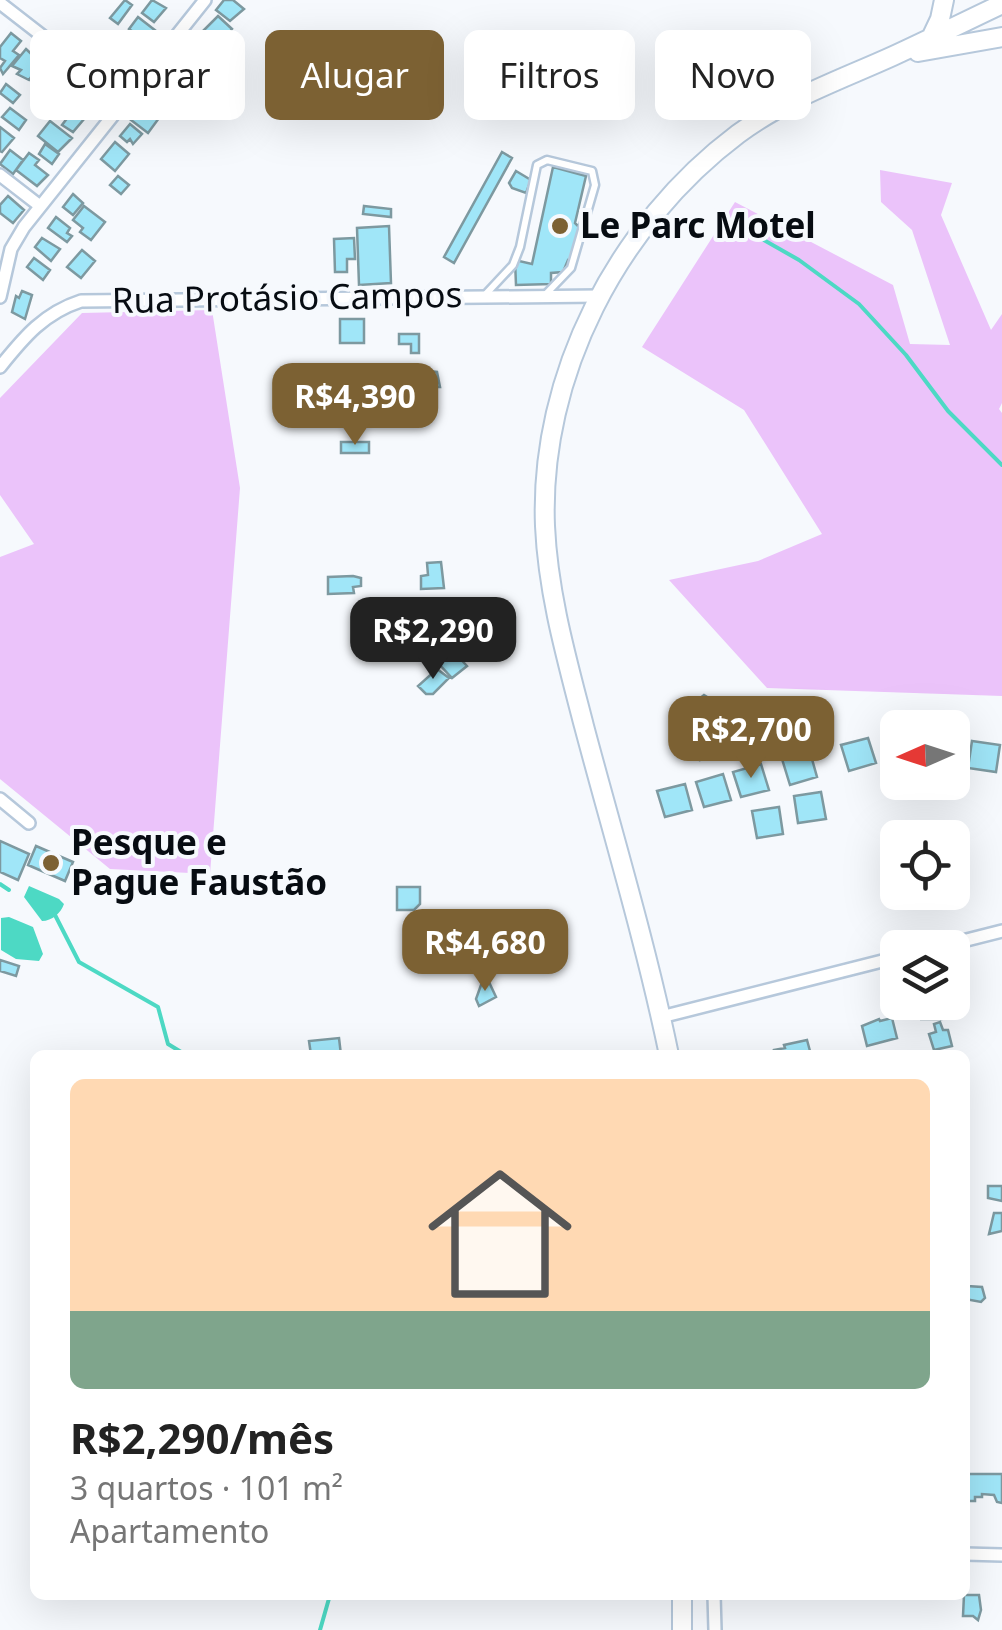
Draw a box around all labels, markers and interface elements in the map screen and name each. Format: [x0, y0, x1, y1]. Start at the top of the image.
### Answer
chip: Comprar [30, 30, 245, 120]
chip: Alugar [265, 30, 444, 120]
chip: Filtros [464, 30, 635, 120]
chip: Novo [655, 30, 811, 120]
place label: Le Parc Motel [580, 201, 816, 248]
marker: Le Parc Motel [549, 215, 571, 237]
street label: Rua Protásio Campos [111, 270, 463, 323]
pin: R$4,390 [263, 363, 447, 448]
text: R$4,390 [294, 374, 416, 417]
pin: R$2,290 [341, 597, 525, 682]
text: R$2,290 [372, 608, 494, 651]
pin: R$2,700 [659, 696, 843, 781]
text: R$2,700 [690, 707, 812, 750]
north arrow [880, 710, 970, 800]
map controls [880, 710, 970, 1020]
place label: Pesque e Pague Faustão [71, 818, 327, 905]
button: locate [880, 820, 970, 910]
marker: Pesque e Pague Faustão [40, 852, 62, 874]
pin: R$4,680 [393, 909, 577, 994]
text: R$4,680 [424, 920, 546, 963]
button: layers [880, 930, 970, 1020]
icon: home [410, 1144, 590, 1324]
text: R$2,290/mês [70, 1409, 334, 1466]
text: 3 quartos · 101 m² [70, 1466, 343, 1509]
text: Apartamento [70, 1509, 269, 1552]

